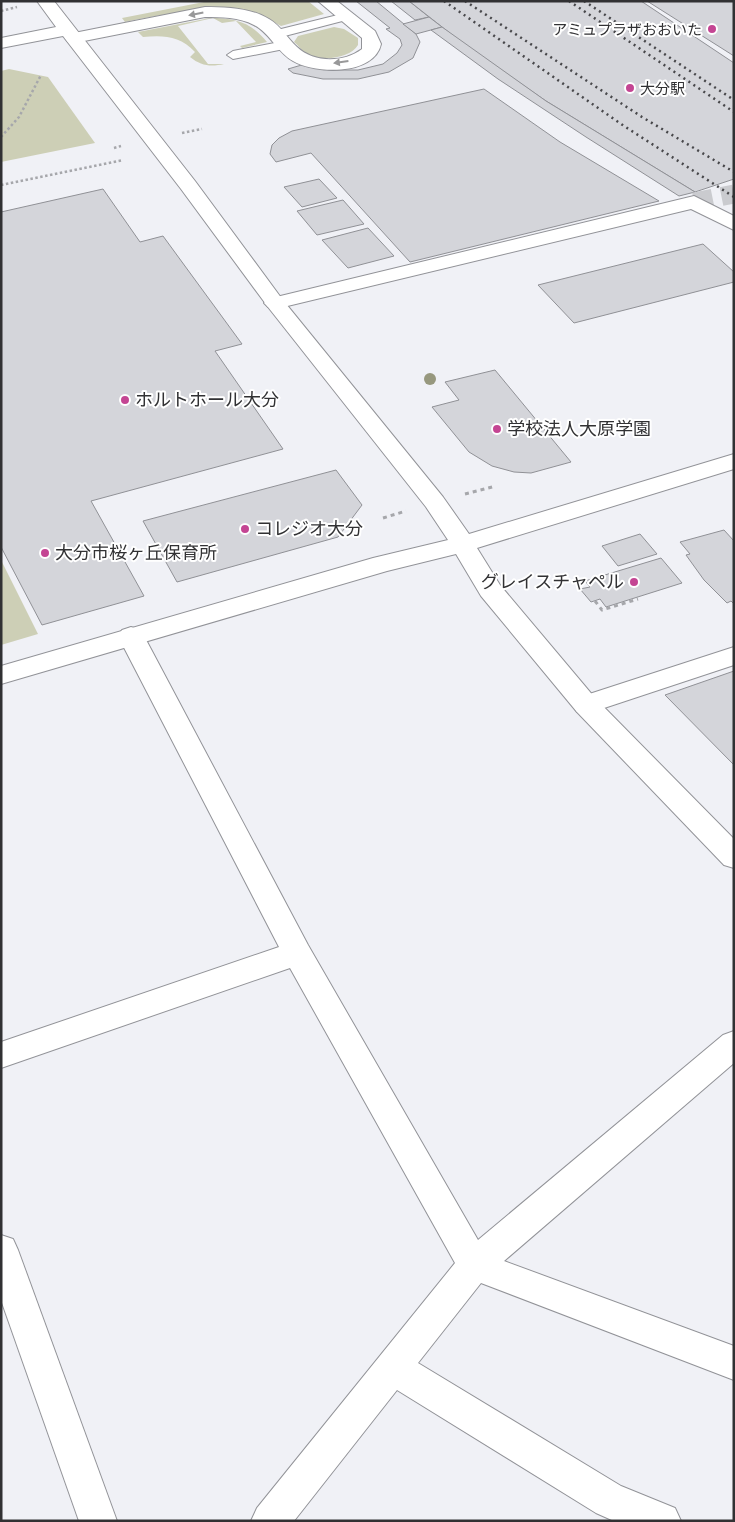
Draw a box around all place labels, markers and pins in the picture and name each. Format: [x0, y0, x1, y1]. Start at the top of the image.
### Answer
place label: アミュプラザおおいた [552, 21, 702, 38]
marker: アミュプラザおおいた [706, 23, 718, 35]
place label: 大分駅 [640, 80, 685, 97]
marker: 大分駅 [624, 82, 636, 94]
place label: ホルトホール大分 [135, 390, 279, 410]
marker: ホルトホール大分 [119, 394, 131, 406]
place label: 学校法人大原学園 [507, 419, 651, 439]
marker: 学校法人大原学園 [491, 423, 503, 435]
place label: コレジオ大分 [255, 519, 363, 539]
marker: コレジオ大分 [239, 523, 251, 535]
place label: 大分市桜ヶ丘保育所 [55, 543, 217, 563]
marker: 大分市桜ヶ丘保育所 [39, 547, 51, 559]
place label: グレイスチャペル [481, 572, 624, 592]
marker: グレイスチャペル [628, 576, 640, 588]

